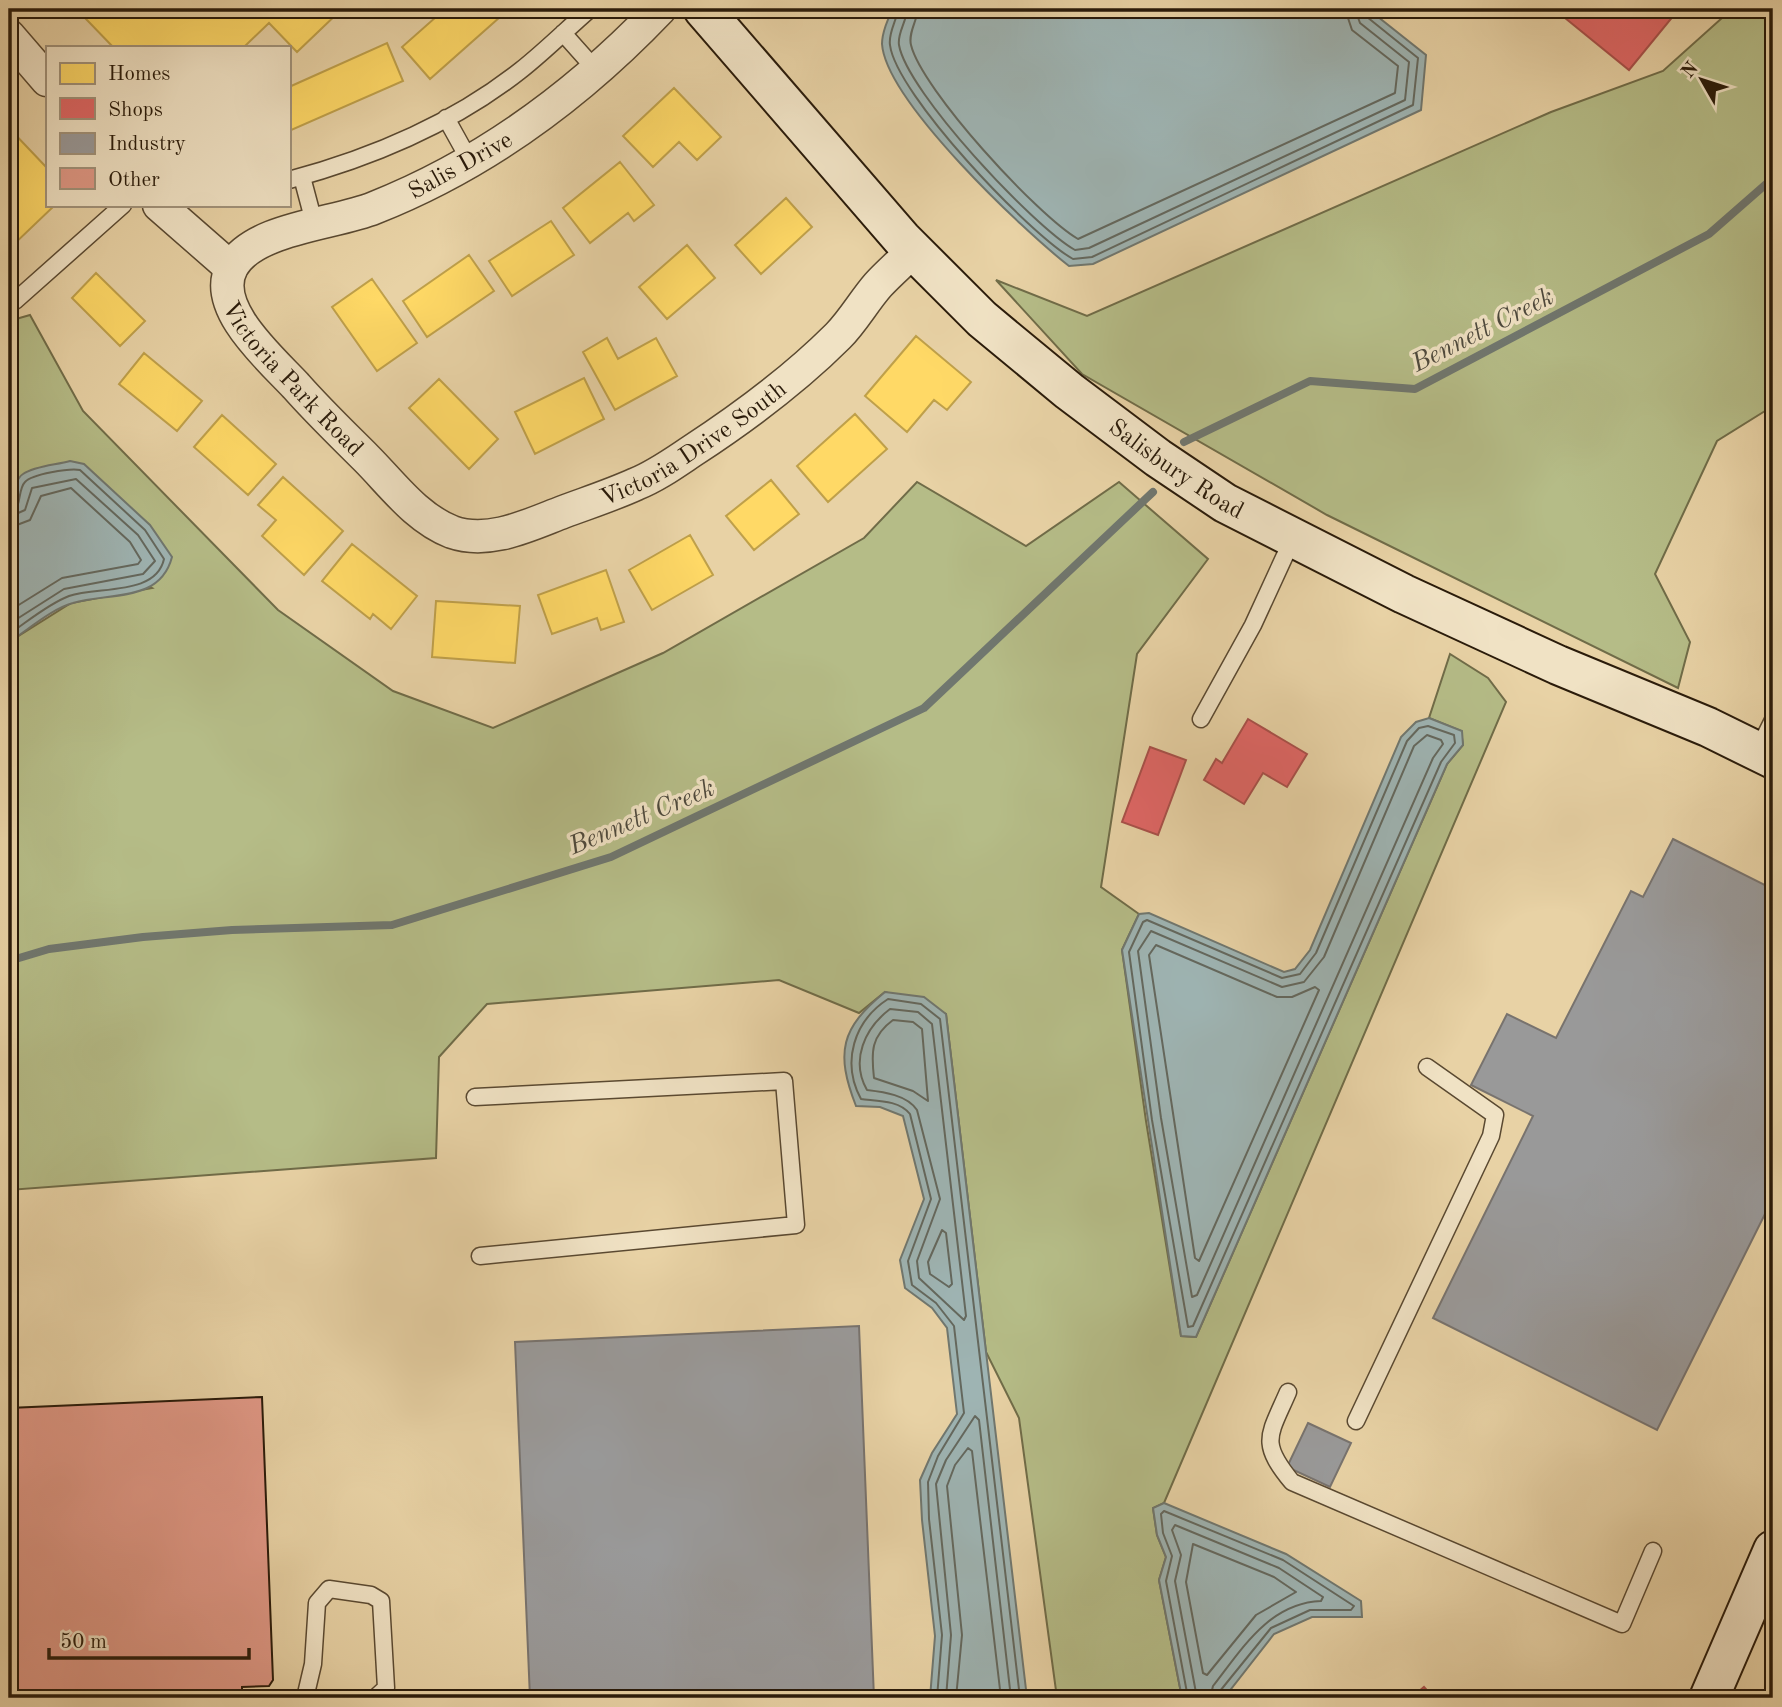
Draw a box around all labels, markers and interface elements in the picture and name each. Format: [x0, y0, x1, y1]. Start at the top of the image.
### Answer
legend [46, 46, 290, 206]
north arrow [1666, 46, 1736, 116]
text: N [1679, 59, 1703, 82]
text: Homes [108, 64, 170, 85]
text: Shops [108, 100, 163, 121]
street label: Salis Drive [405, 129, 517, 205]
text: Industry [108, 134, 186, 155]
text: Other [108, 170, 160, 191]
water label: Bennett Creek [1407, 284, 1558, 378]
street label: Victoria Park Road [217, 298, 367, 462]
street label: Victoria Drive South [597, 378, 792, 511]
street label: Salisbury Road [1104, 415, 1247, 524]
water label: Bennett Creek [564, 775, 718, 861]
scale bar [49, 1616, 248, 1660]
text: 50 m [60, 1632, 107, 1653]

